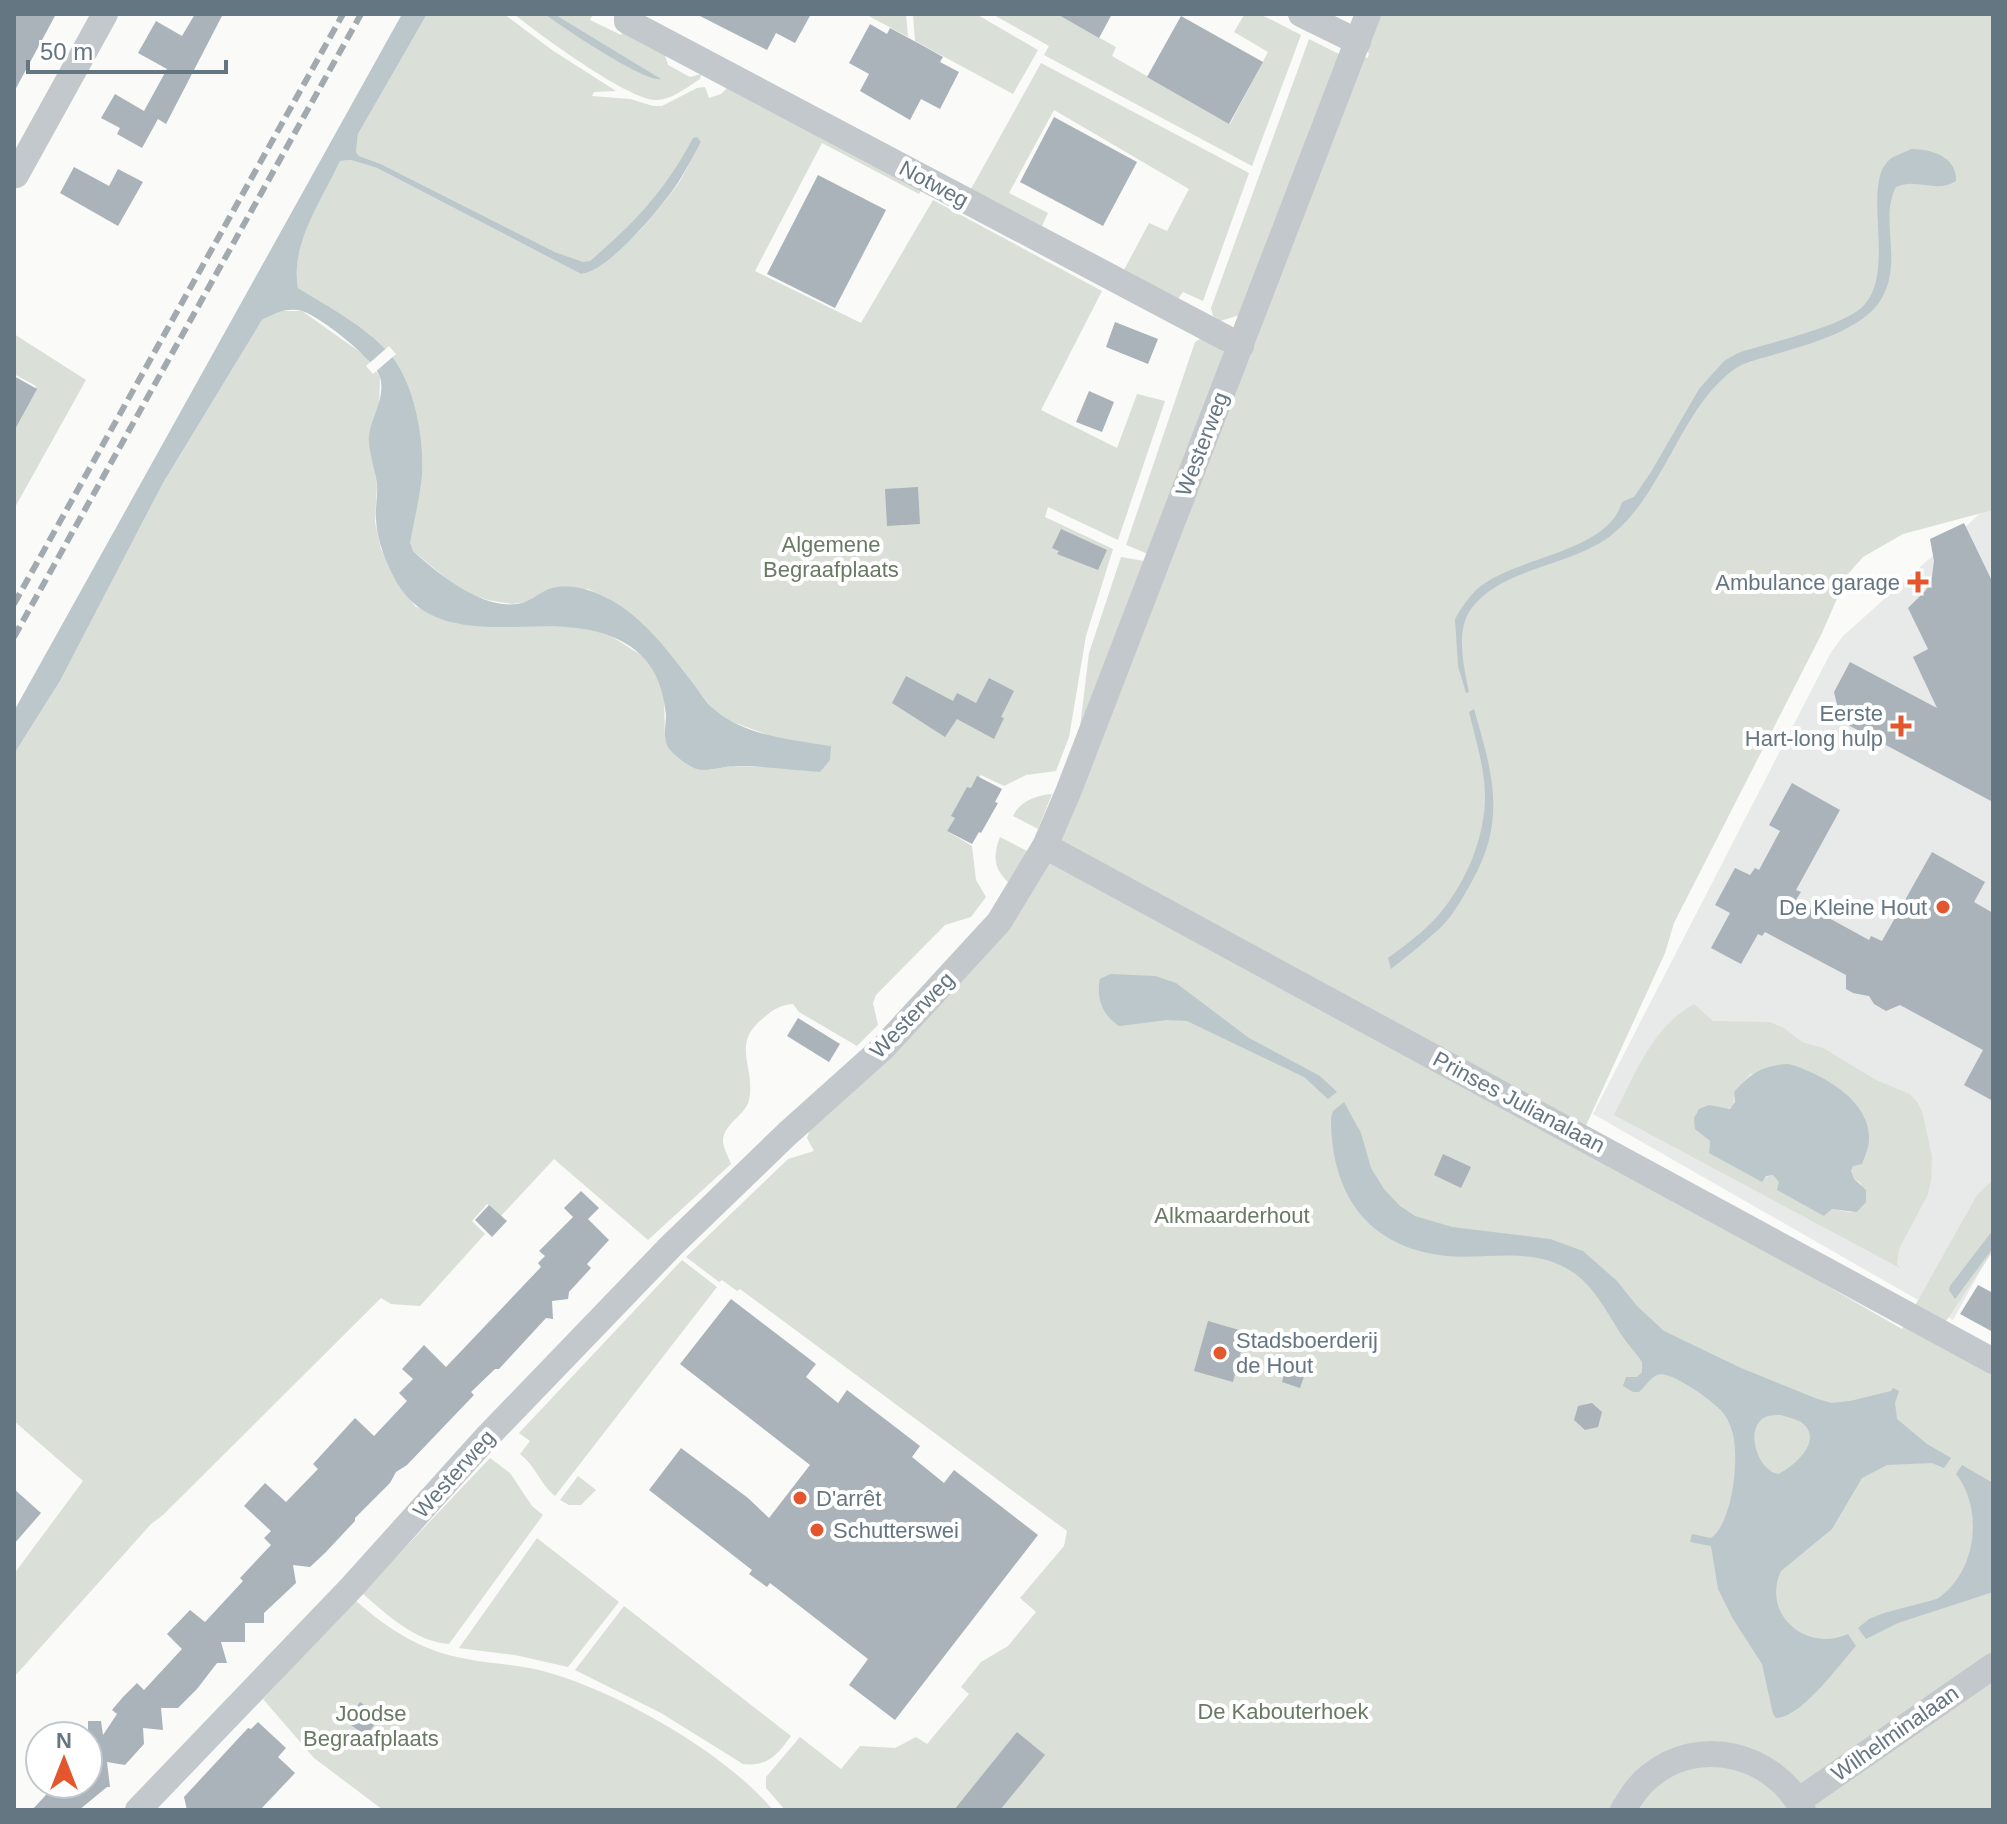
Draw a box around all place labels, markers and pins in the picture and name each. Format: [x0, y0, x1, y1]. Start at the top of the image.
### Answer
place label: Ambulance garage [1715, 570, 1900, 595]
marker: Ambulance garage [1907, 571, 1929, 593]
place label: Eerste Hart-long hulp [1745, 701, 1883, 751]
marker: Eerste Hart-long hulp [1890, 715, 1912, 737]
place label: De Kleine Hout [1779, 895, 1927, 920]
marker: De Kleine Hout [1934, 898, 1952, 916]
place label: Stadsboerderij de Hout [1236, 1328, 1378, 1378]
marker: Stadsboerderij de Hout [1211, 1344, 1229, 1362]
place label: D'arrêt [816, 1486, 881, 1511]
marker: D'arrêt [791, 1489, 809, 1507]
place label: Schutterswei [833, 1518, 959, 1543]
marker: Schutterswei [808, 1521, 826, 1539]

